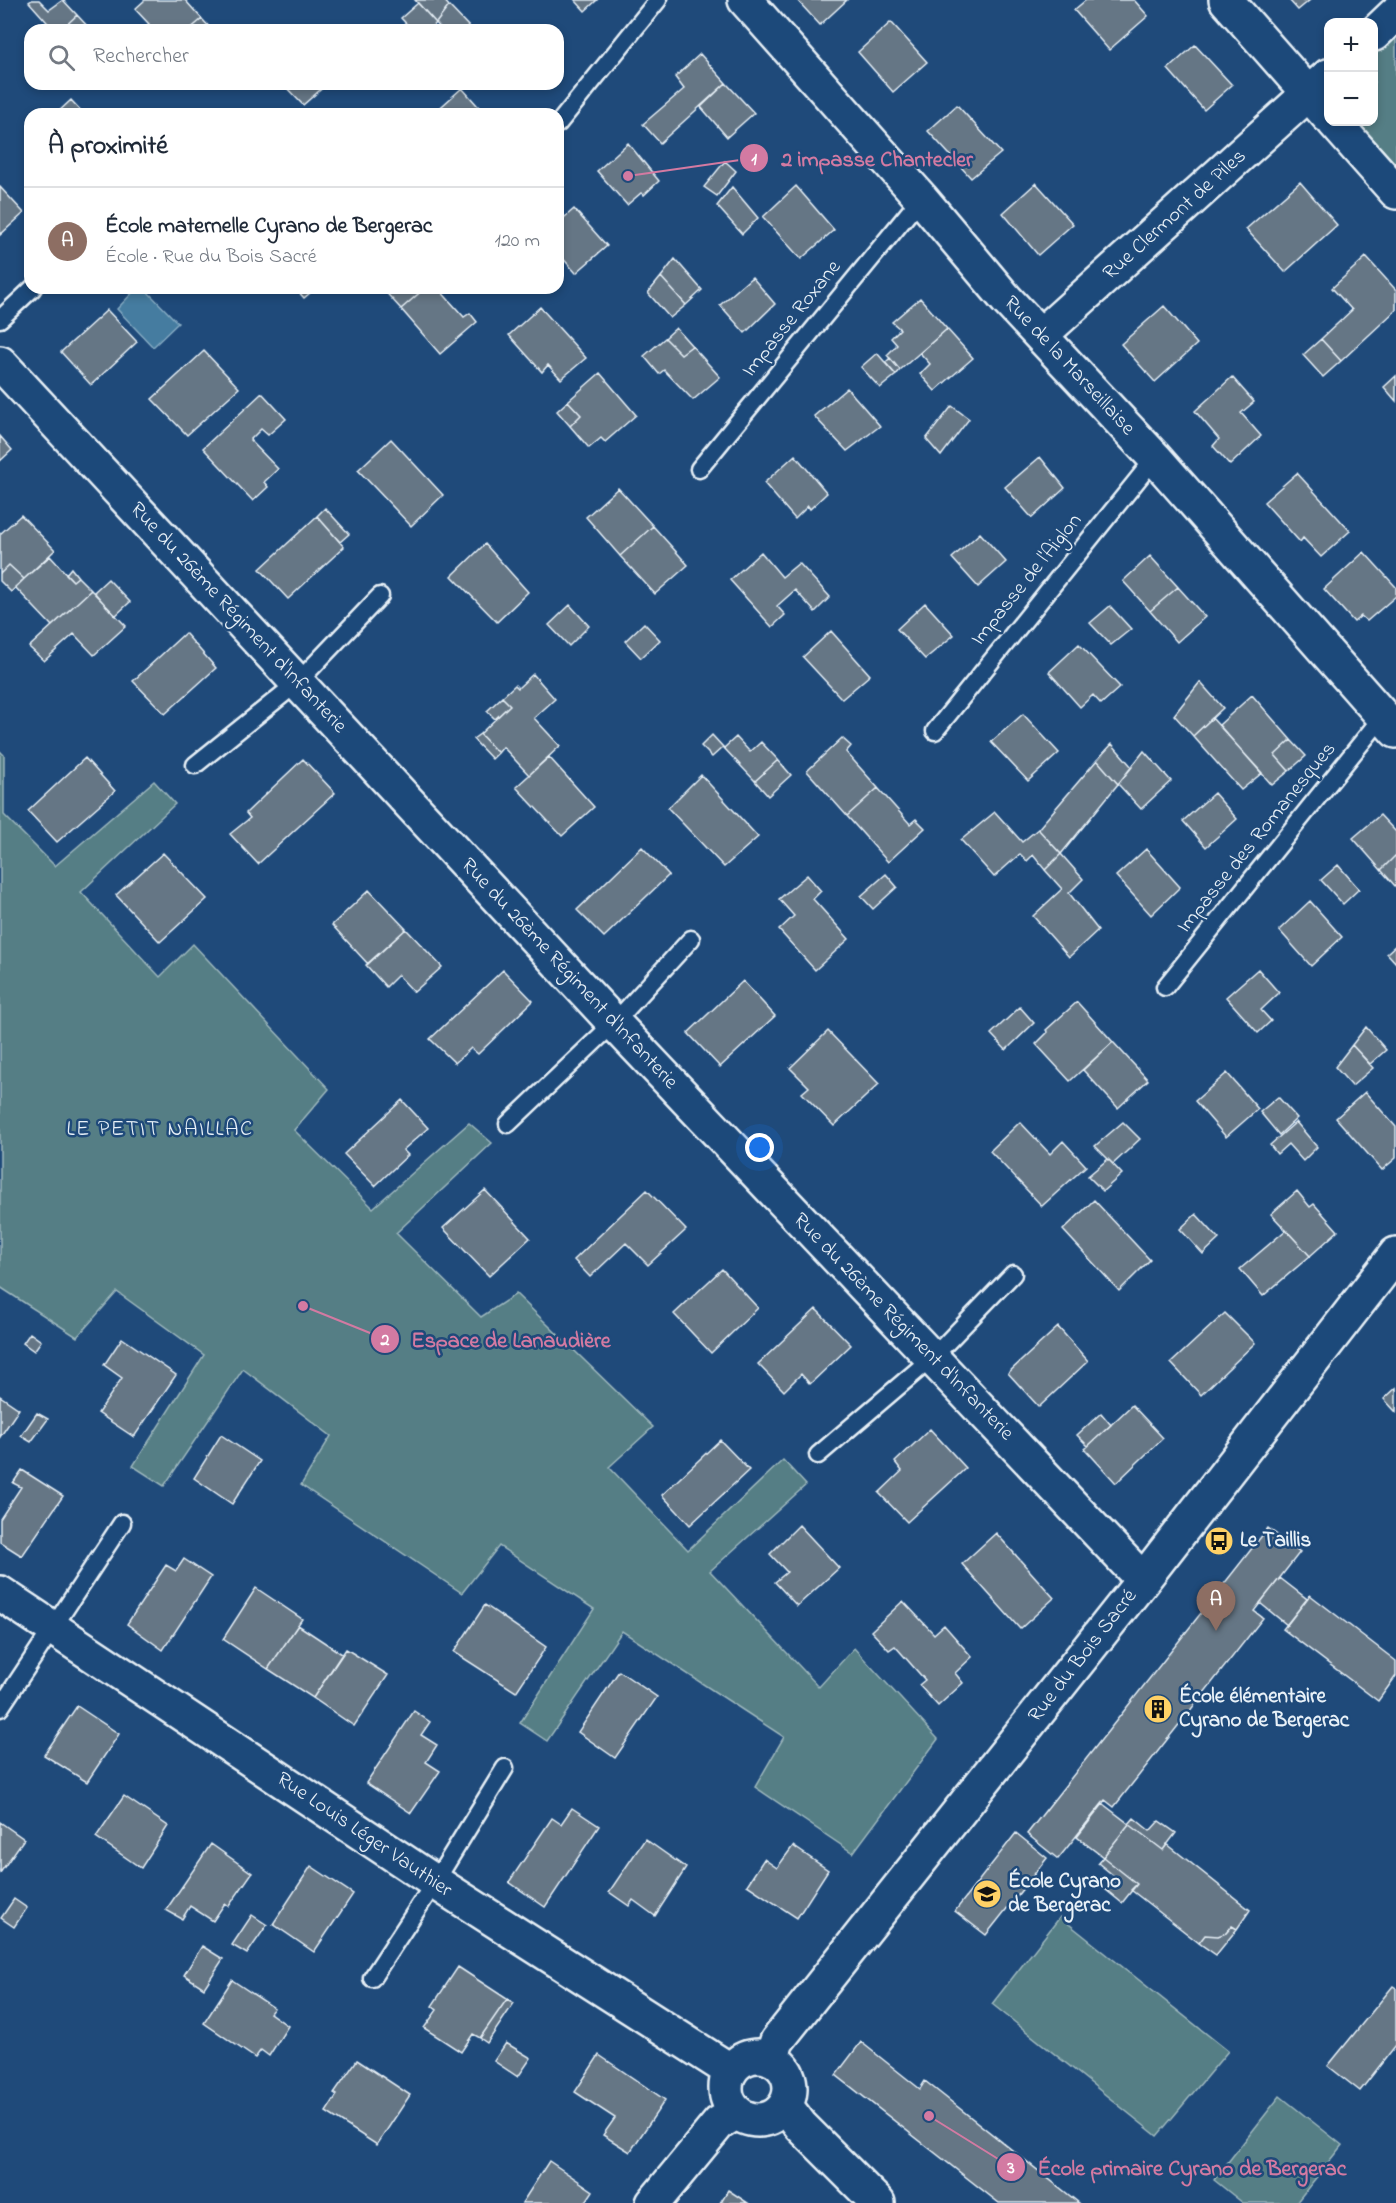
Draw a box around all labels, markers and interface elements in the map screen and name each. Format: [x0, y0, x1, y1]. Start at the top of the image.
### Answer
map controls [1324, 18, 1378, 126]
button: + [1324, 18, 1378, 72]
search box [24, 24, 564, 90]
icon: search [45, 41, 78, 74]
text: Rechercher [93, 41, 189, 73]
button: − [1324, 72, 1378, 126]
text: À proximité [48, 128, 168, 166]
callout: 2 impasse Chantecler [739, 138, 985, 178]
street label: Rue Clermont de Piles [1097, 142, 1253, 288]
text: 2 impasse Chantecler [780, 145, 974, 177]
text: 1 [751, 147, 757, 173]
text: École maternelle Cyrano de Bergerac [105, 211, 433, 243]
text: A [61, 227, 74, 256]
text: 120 m [495, 227, 540, 256]
text: École · Rue du Bois Sacré [105, 243, 317, 272]
street label: Impasse Roxane [735, 254, 849, 384]
street label: Rue de la Marseillaise [996, 289, 1142, 443]
street label: Rue du 26ème Régiment d'Infanterie [121, 496, 354, 742]
street label: Impasse de l'Aiglon [964, 507, 1091, 654]
street label: Impasse des Romanesques [1170, 736, 1344, 940]
street label: Rue du 26ème Régiment d'Infanterie [452, 852, 685, 1098]
district label: LE PETIT NAILLAC [66, 1114, 254, 1146]
your location [745, 1133, 774, 1162]
street label: Rue du 26ème Régiment d'Infanterie [784, 1206, 1021, 1450]
callout: Espace de Lanaudière [370, 1319, 623, 1359]
text: Espace de Lanaudière [411, 1326, 612, 1358]
text: 2 [380, 1328, 390, 1354]
bus stop icon: Le Taillis [1203, 1525, 1235, 1557]
place label: Le Taillis [1240, 1526, 1311, 1556]
street label: Rue du Bois Sacré [1021, 1582, 1145, 1729]
pin: A [1196, 1582, 1236, 1631]
place label: École élémentaire Cyrano de Bergerac [1179, 1682, 1350, 1738]
building icon: École élémentaire Cyrano de Bergerac [1142, 1693, 1174, 1725]
street label: Rue Louis Léger Vauthier [269, 1765, 458, 1907]
place label: École Cyrano de Bergerac [1008, 1867, 1121, 1923]
school or university icon: École Cyrano de Bergerac [971, 1878, 1003, 1910]
callout: École primaire Cyrano de Bergerac [996, 2147, 1359, 2187]
text: École primaire Cyrano de Bergerac [1038, 2154, 1348, 2187]
text: 3 [1006, 2156, 1015, 2182]

